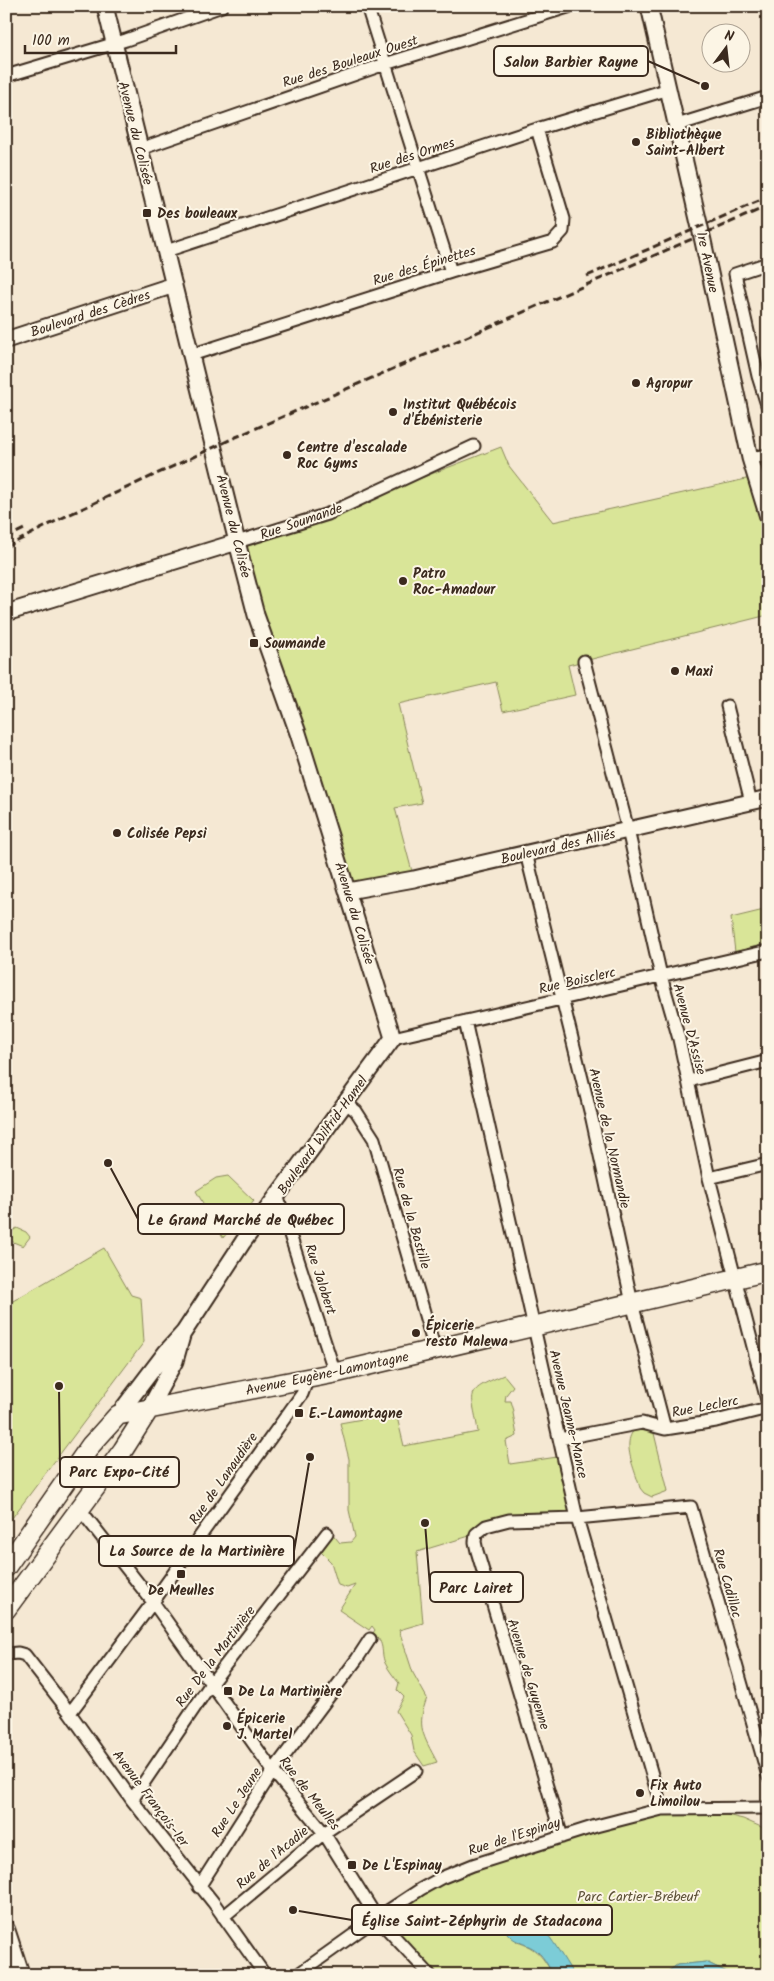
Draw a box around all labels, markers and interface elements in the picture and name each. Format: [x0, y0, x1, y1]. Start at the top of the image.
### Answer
scale bar [25, 22, 176, 54]
north arrow [702, 22, 752, 72]
text: N [722, 25, 736, 48]
text: 100 m [32, 29, 70, 53]
street label: Rue des Bouleaux Ouest [280, 29, 421, 94]
callout: Salon Barbier Rayne [494, 46, 648, 76]
text: Salon Barbier Rayne [504, 51, 639, 75]
street label: Avenue du Colisée [112, 79, 159, 188]
place label: Bibliothèque Saint-Albert [646, 124, 725, 162]
street label: Rue des Ormes [367, 132, 458, 180]
marker: Bibliothèque Saint-Albert [630, 136, 642, 148]
place label: Des bouleaux [157, 203, 238, 225]
marker: Des bouleaux [141, 207, 153, 219]
street label: 1re Avenue [690, 230, 724, 296]
street label: Rue des Épinettes [370, 240, 479, 292]
street label: Boulevard des Cèdres [28, 284, 153, 344]
place label: Agropur [646, 373, 693, 395]
marker: Agropur [630, 377, 642, 389]
place label: Institut Québécois d'Ébénisterie [403, 394, 517, 432]
marker: Institut Québécois d'Ébénisterie [387, 406, 399, 418]
place label: Centre d'escalade Roc Gyms [297, 437, 407, 475]
marker: Centre d'escalade Roc Gyms [281, 449, 293, 461]
street label: Avenue du Colisée [210, 472, 257, 581]
street label: Rue Soumande [257, 497, 346, 546]
place label: Patro Roc-Amadour [413, 563, 496, 601]
marker: Patro Roc-Amadour [397, 575, 409, 587]
place label: Soumande [264, 633, 326, 655]
marker: Soumande [248, 637, 260, 649]
place label: Maxi [685, 661, 713, 683]
marker: Maxi [669, 665, 681, 677]
place label: Colisée Pepsi [127, 823, 207, 845]
street label: Boulevard des Alliés [499, 823, 618, 871]
marker: Colisée Pepsi [111, 827, 123, 839]
street label: Avenue du Colisée [328, 859, 380, 968]
street label: Rue Boisclerc [537, 961, 618, 1000]
street label: Avenue D'Assise [666, 981, 712, 1078]
street label: Avenue de la Normandie [582, 1066, 636, 1211]
street label: Boulevard Wilfrid-Hamel [272, 1071, 374, 1200]
street label: Rue de la Bastille [386, 1165, 436, 1272]
callout: Le Grand Marché de Québec [138, 1204, 344, 1234]
text: Le Grand Marché de Québec [148, 1209, 334, 1233]
street label: Rue Jalobert [298, 1241, 342, 1318]
place label: Épicerie resto Malewa [426, 1315, 508, 1353]
marker: Épicerie resto Malewa [410, 1327, 422, 1339]
street label: Avenue Eugène-Lamontagne [244, 1346, 411, 1402]
street label: Avenue Jeanne-Mance [543, 1348, 594, 1481]
street label: Rue Leclerc [670, 1390, 740, 1424]
place label: E.-Lamontagne [309, 1403, 403, 1425]
marker: E.-Lamontagne [293, 1407, 305, 1419]
street label: Rue de Lanaudière [184, 1427, 264, 1529]
callout: Parc Expo-Cité [60, 1457, 179, 1487]
text: Parc Expo-Cité [69, 1461, 170, 1485]
callout: La Source de la Martinière [99, 1536, 294, 1566]
text: La Source de la Martinière [109, 1540, 285, 1564]
street label: Rue Cadillac [707, 1546, 748, 1621]
marker: De Meulles [175, 1568, 187, 1580]
callout: Parc Lairet [430, 1572, 523, 1602]
text: Parc Lairet [439, 1577, 513, 1601]
place label: De Meulles [148, 1580, 215, 1602]
street label: Rue De la Martinière [170, 1601, 262, 1712]
street label: Avenue de Guyenne [501, 1616, 556, 1733]
place label: De La Martinière [238, 1681, 342, 1703]
marker: De La Martinière [222, 1685, 234, 1697]
place label: Épicerie J. Martel [237, 1708, 292, 1746]
marker: Épicerie J. Martel [221, 1720, 233, 1732]
street label: Avenue François-1er [106, 1745, 195, 1853]
street label: Rue de Meulles [273, 1752, 345, 1835]
street label: Rue Le Jeune [206, 1763, 268, 1842]
place label: Fix Auto Limoilou [650, 1775, 702, 1813]
marker: Fix Auto Limoilou [634, 1787, 646, 1799]
street label: Rue de l'Espinay [465, 1812, 564, 1862]
street label: Rue de l'Acadie [231, 1820, 314, 1895]
place label: De L'Espinay [362, 1855, 443, 1877]
marker: De L'Espinay [346, 1859, 358, 1871]
park label: Parc Cartier-Brébeuf [577, 1886, 701, 1908]
callout: Église Saint-Zéphyrin de Stadacona [352, 1905, 612, 1935]
text: Église Saint-Zéphyrin de Stadacona [362, 1910, 603, 1934]

